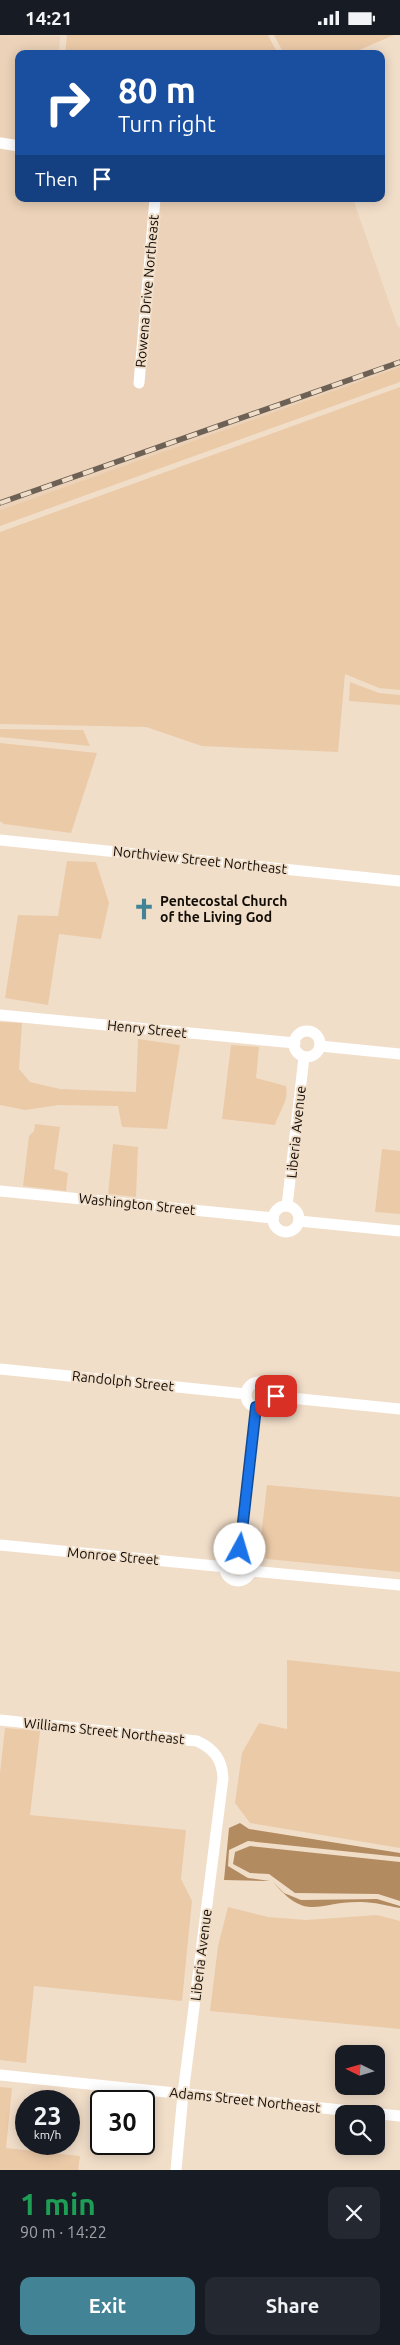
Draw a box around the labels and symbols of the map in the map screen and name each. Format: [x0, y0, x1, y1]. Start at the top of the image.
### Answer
street label: Rowena Drive Northeast [132, 213, 162, 368]
street label: Northview Street Northeast [112, 843, 288, 877]
place label: Pentecostal Church of the Living God [160, 893, 287, 925]
church icon: Pentecostal Church of the Living God [131, 896, 157, 922]
street label: Henry Street [106, 1017, 188, 1041]
street label: Liberia Avenue [283, 1085, 309, 1179]
street label: Washington Street [78, 1190, 197, 1218]
street label: Randolph Street [71, 1368, 175, 1394]
pin [255, 1375, 297, 1417]
position arrow [213, 1522, 265, 1574]
street label: Monroe Street [67, 1544, 160, 1568]
street label: Williams Street Northeast [23, 1715, 186, 1747]
street label: Liberia Avenue [187, 1908, 215, 2002]
north arrow [335, 2045, 385, 2095]
street label: Adams Street Northeast [169, 2084, 322, 2116]
speed limit sign: 30 [90, 2090, 155, 2155]

